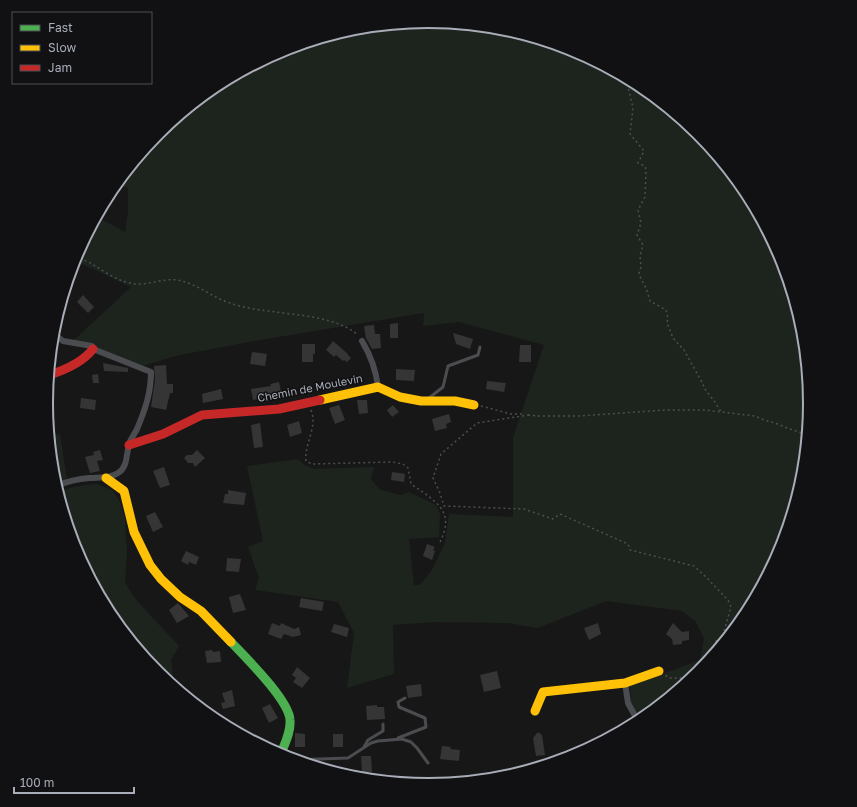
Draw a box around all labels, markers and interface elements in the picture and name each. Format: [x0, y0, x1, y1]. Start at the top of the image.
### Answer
legend [12, 12, 152, 84]
text: Fast [48, 20, 73, 35]
text: Slow [48, 40, 76, 55]
text: Jam [48, 60, 72, 75]
street label: Chemin de Moulevin [256, 371, 364, 404]
scale bar [14, 769, 134, 795]
text: 100 m [20, 775, 54, 790]

